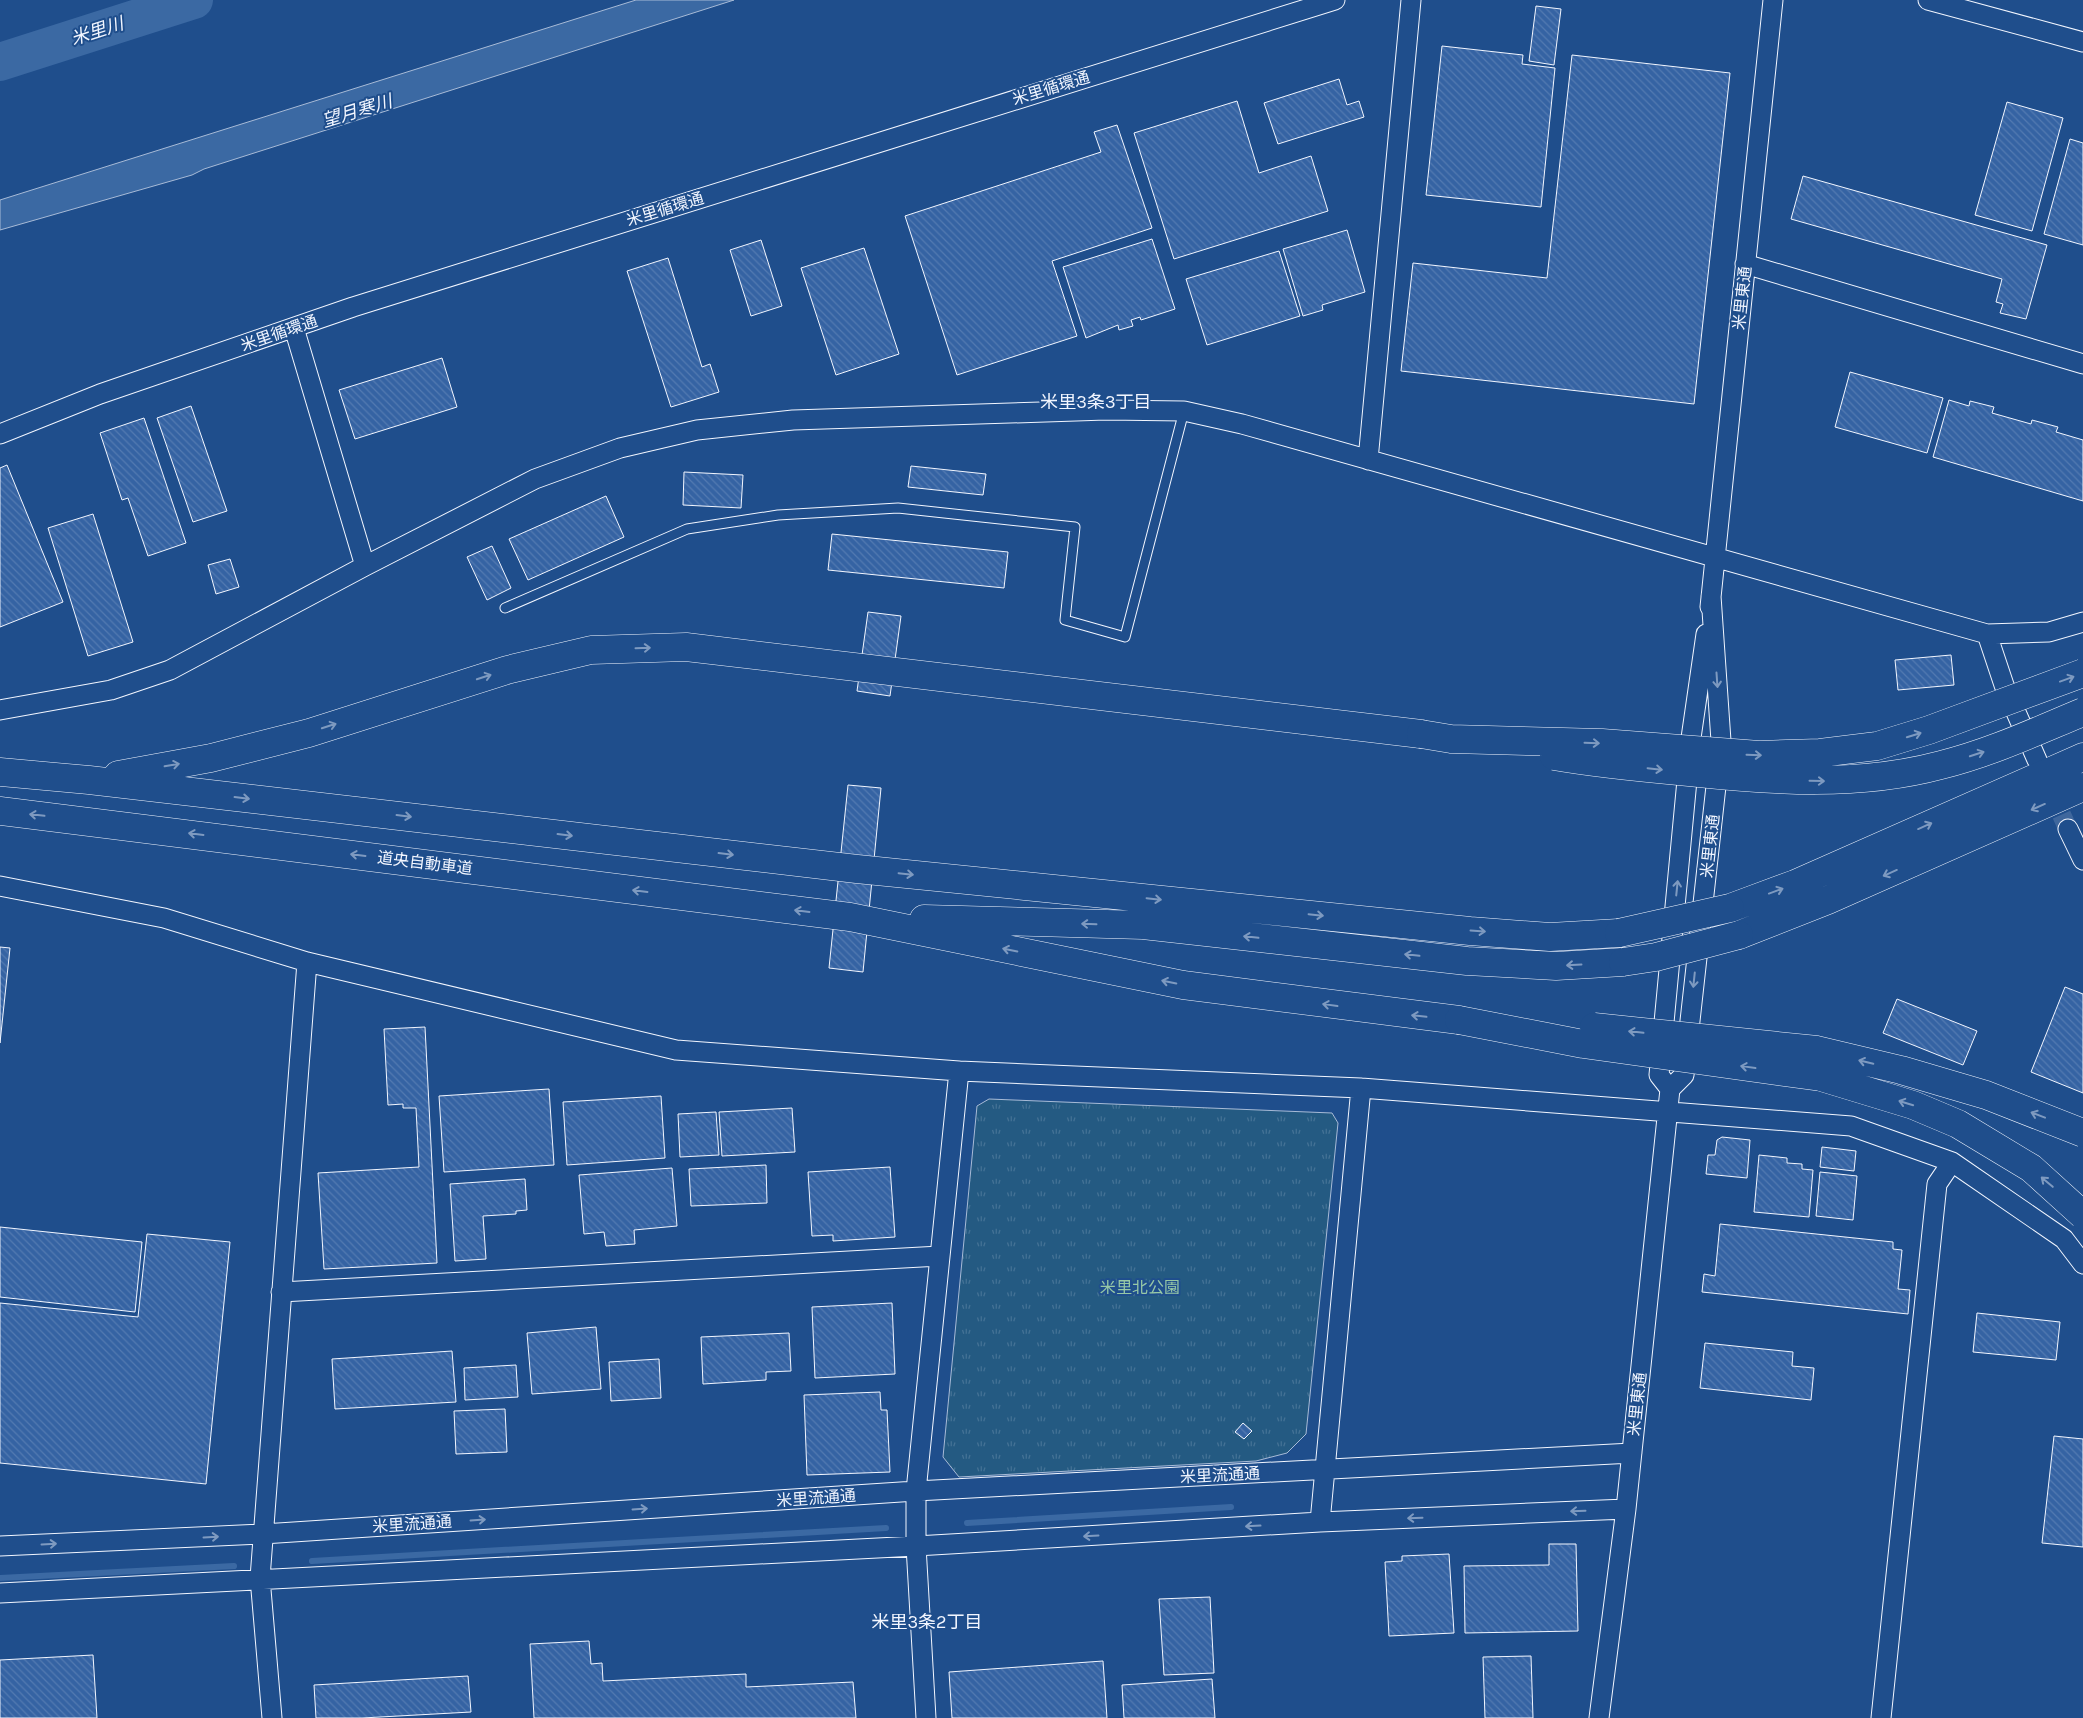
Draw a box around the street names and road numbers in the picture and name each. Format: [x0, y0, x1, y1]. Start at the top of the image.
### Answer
street label: 米里循環通 [1010, 67, 1092, 109]
street label: 米里循環通 [624, 188, 706, 230]
street label: 米里東通 [1729, 265, 1755, 331]
street label: 米里循環通 [238, 311, 320, 355]
street label: 米里東通 [1697, 813, 1723, 879]
street label: 道央自動車道 [376, 848, 474, 878]
street label: 米里東通 [1624, 1371, 1650, 1437]
street label: 米里流通通 [1180, 1463, 1260, 1487]
street label: 米里流通通 [775, 1486, 857, 1510]
street label: 米里流通通 [371, 1512, 453, 1536]

